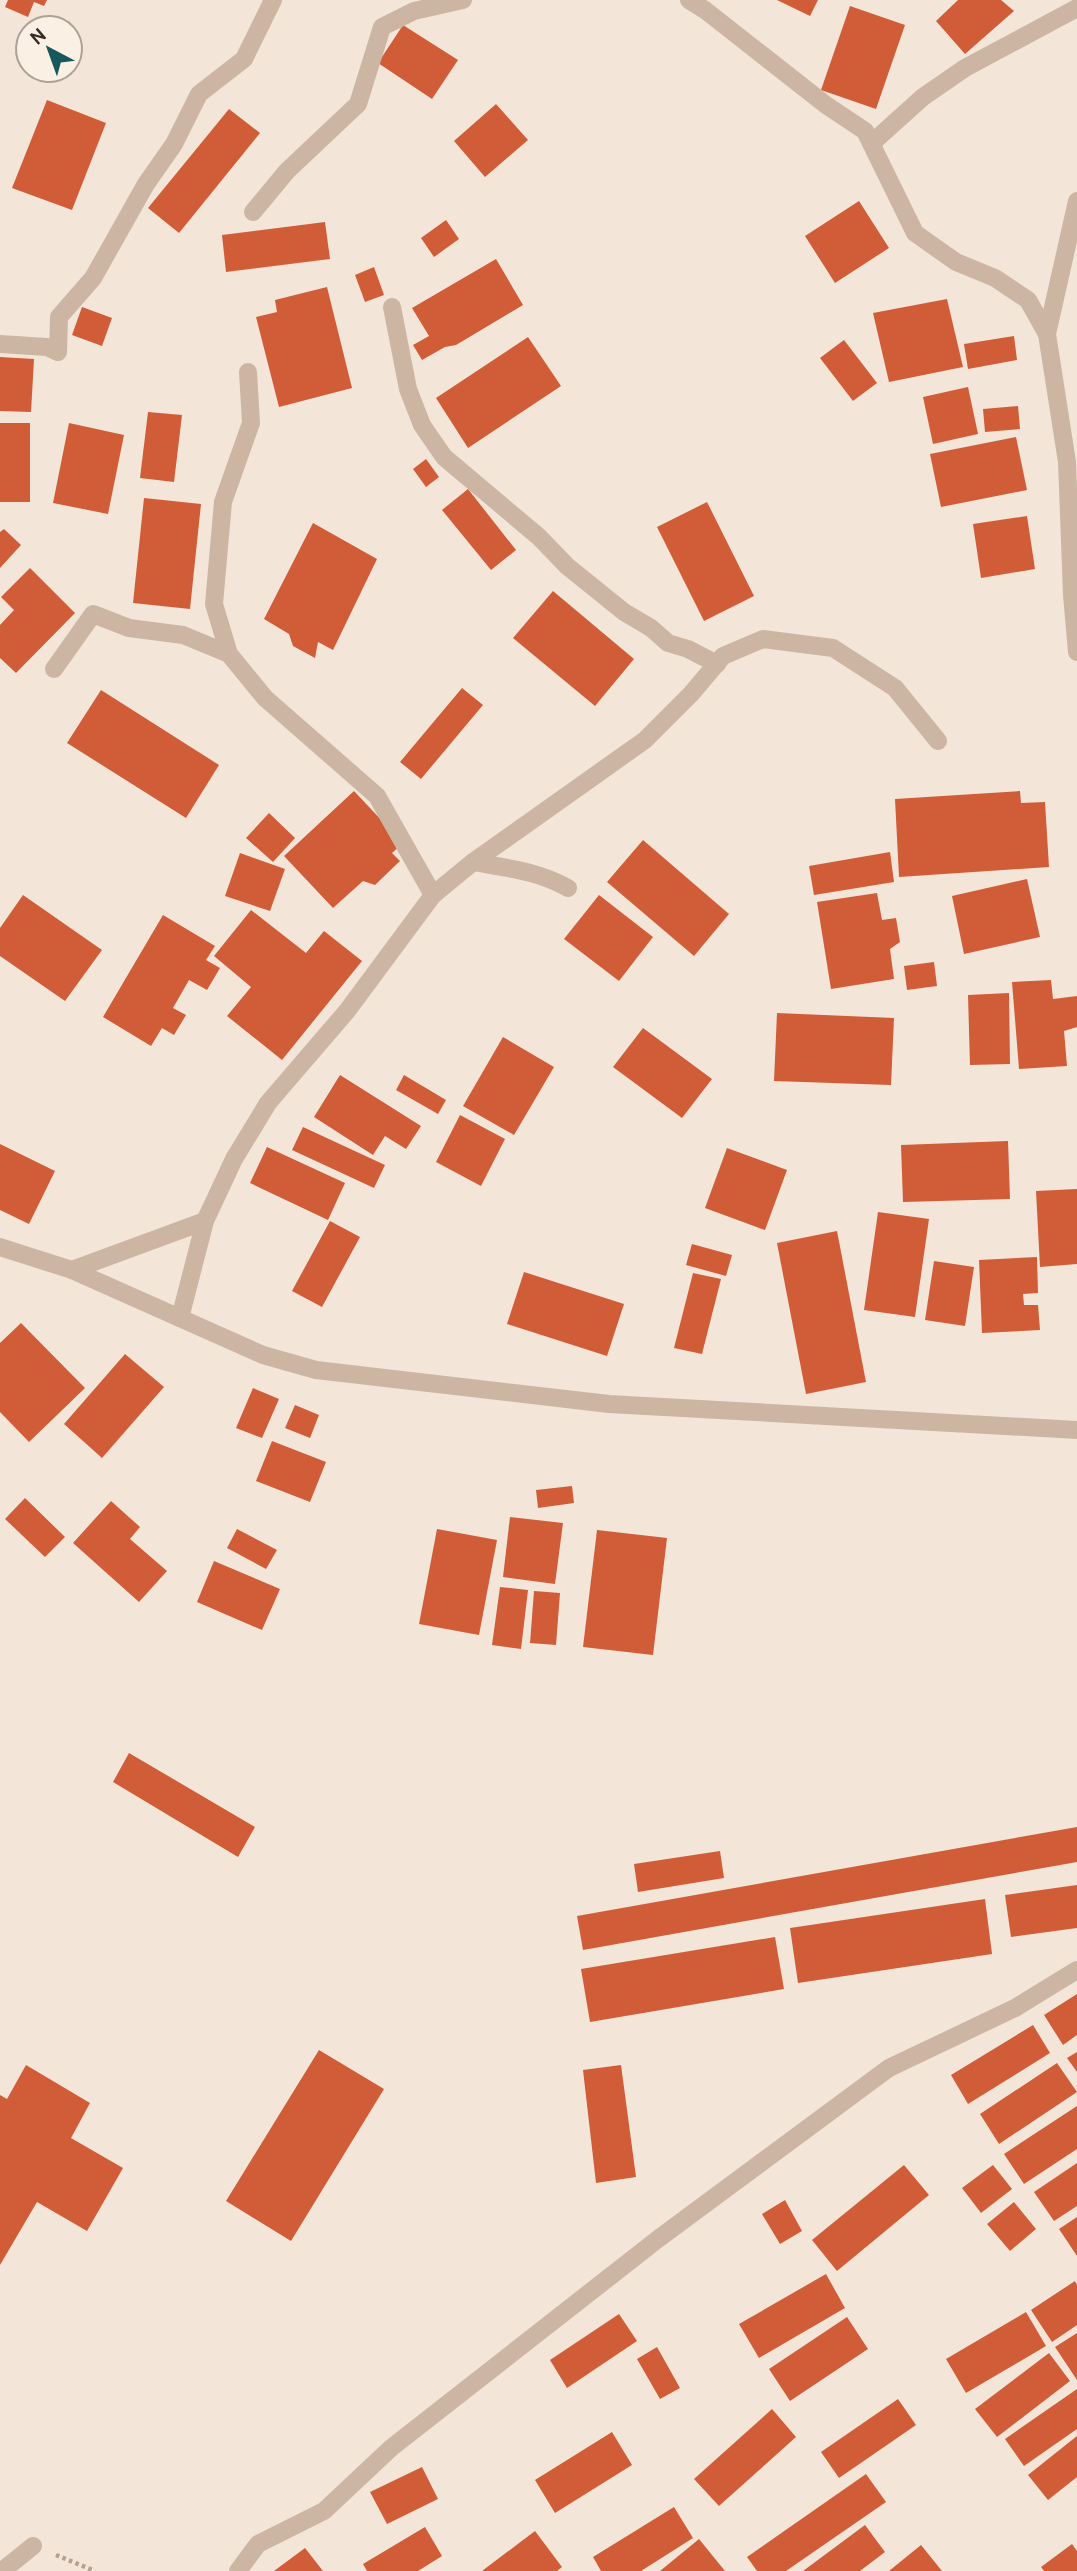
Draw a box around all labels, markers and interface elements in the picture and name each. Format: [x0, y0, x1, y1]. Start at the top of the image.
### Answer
north arrow [14, 14, 84, 84]
text: N [26, 23, 51, 50]

